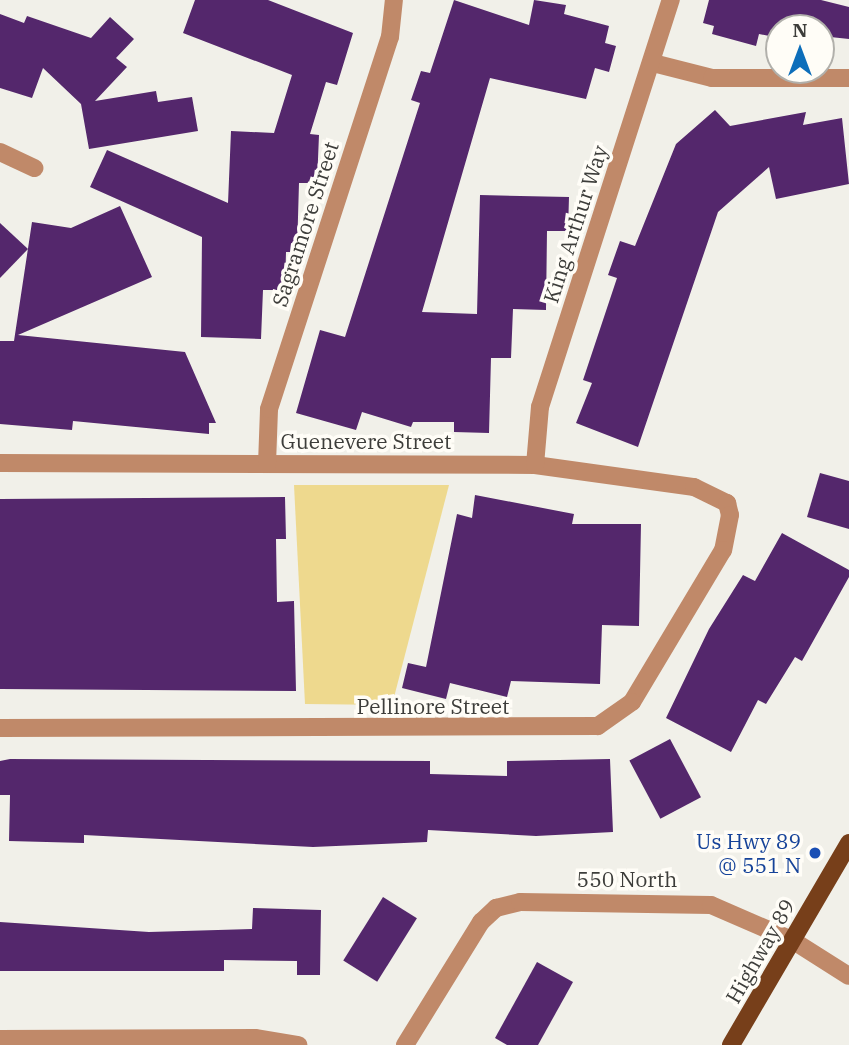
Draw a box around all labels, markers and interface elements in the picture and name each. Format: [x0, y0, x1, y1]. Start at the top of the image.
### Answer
north arrow [765, 14, 835, 84]
text: N [792, 18, 808, 42]
street label: Sagramore Street [266, 138, 344, 310]
street label: King Arthur Way [538, 142, 612, 306]
street label: Guenevere Street [281, 428, 451, 454]
street label: Pellinore Street [357, 693, 509, 719]
place label: Us Hwy 89 @ 551 N [696, 828, 801, 878]
marker: Us Hwy 89 @ 551 N [807, 845, 823, 861]
street label: 550 North [577, 866, 677, 892]
street label: Highway 89 [720, 894, 800, 1008]

